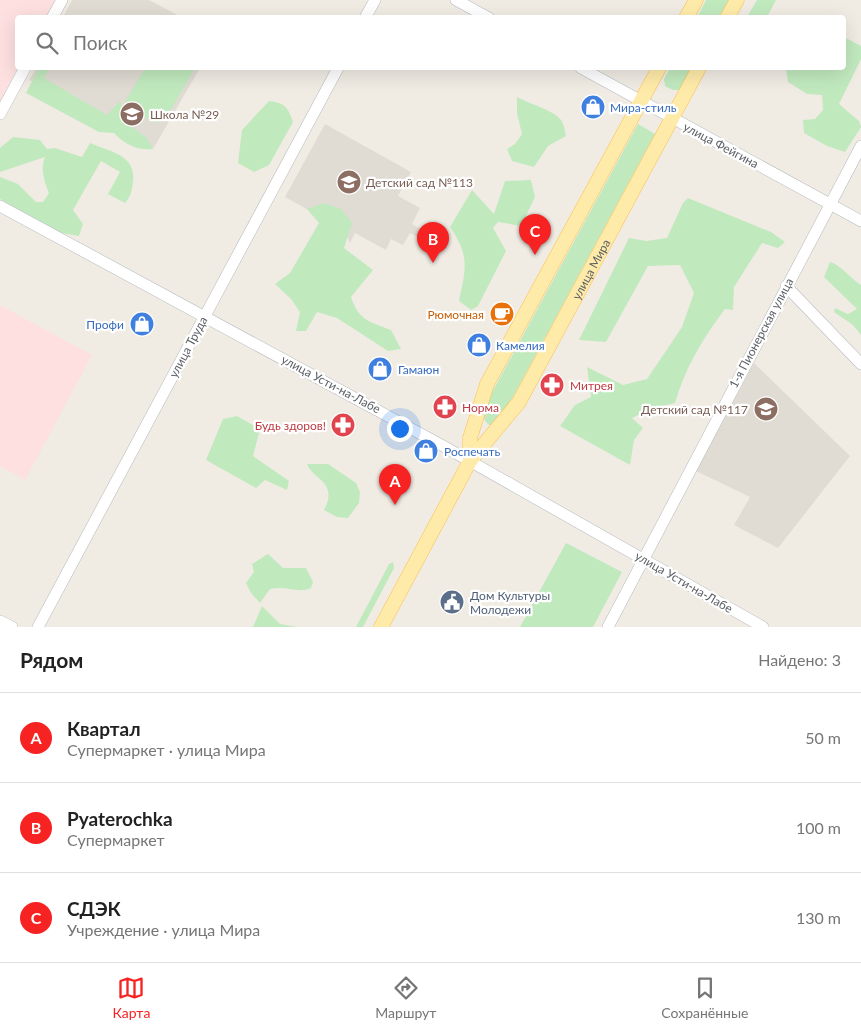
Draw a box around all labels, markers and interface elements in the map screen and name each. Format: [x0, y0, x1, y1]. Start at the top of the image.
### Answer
search box [15, 15, 846, 70]
icon: search [33, 29, 61, 57]
text: Поиск [73, 31, 127, 54]
shop icon: Мира-стиль [580, 94, 606, 120]
place label: Мира-стиль [610, 100, 677, 115]
school or university icon: Школа №29 [119, 101, 145, 127]
place label: Школа №29 [150, 107, 219, 122]
street label: улица Фейгина [681, 119, 761, 171]
school or university icon: Детский сад №113 [336, 169, 362, 195]
place label: Детский сад №113 [366, 175, 473, 190]
pin: C [519, 214, 551, 255]
pin: B [417, 222, 449, 263]
street label: улица Мира [568, 236, 613, 302]
street label: 1-я Пионерская улица [726, 275, 796, 391]
cafe icon: Рюмочная [489, 301, 515, 327]
place label: Рюмочная [427, 307, 484, 322]
shop icon: Профи [129, 311, 155, 337]
street label: улица Труда [166, 314, 210, 380]
place label: Профи [86, 317, 124, 332]
shop icon: Камелия [466, 332, 492, 358]
place label: Камелия [496, 338, 545, 353]
street label: улица Усти-на-Лабе [279, 352, 383, 416]
shop icon: Гамаюн [367, 356, 393, 382]
place label: Гамаюн [398, 362, 439, 377]
pharmacy icon: Митрея [539, 372, 565, 398]
place label: Митрея [570, 378, 613, 393]
pharmacy icon: Норма [432, 394, 458, 420]
school or university icon: Детский сад №117 [753, 396, 779, 422]
place label: Норма [462, 400, 499, 415]
place label: Детский сад №117 [641, 402, 748, 417]
pharmacy icon: Будь здоров! [330, 412, 356, 438]
your location [387, 416, 413, 442]
place label: Будь здоров! [255, 418, 326, 433]
shop icon: Роспечать [413, 438, 439, 464]
place label: Роспечать [444, 444, 501, 459]
pin: A [379, 464, 411, 505]
street label: улица Усти-на-Лабе [633, 548, 735, 616]
place label: Дом Культуры Молодежи [470, 588, 550, 617]
public building icon: Дом Культуры Молодежи [439, 589, 465, 615]
text: Рядом [20, 647, 83, 672]
text: Найдено: 3 [758, 650, 841, 669]
text: Квартал [67, 717, 141, 740]
text: A [30, 728, 42, 747]
text: 50 m [805, 728, 841, 747]
text: Супермаркет · улица Мира [67, 740, 266, 759]
text: Pyaterochka [67, 807, 173, 830]
text: B [31, 818, 41, 837]
text: 100 m [796, 818, 841, 837]
text: Супермаркет [67, 830, 165, 849]
text: СДЭК [67, 897, 121, 920]
text: C [31, 908, 41, 927]
text: 130 m [796, 908, 841, 927]
text: Учреждение · улица Мира [67, 920, 260, 939]
tab: Карта [112, 974, 150, 1021]
tab: Маршрут [375, 974, 436, 1021]
tab: Сохранённые [661, 974, 748, 1021]

